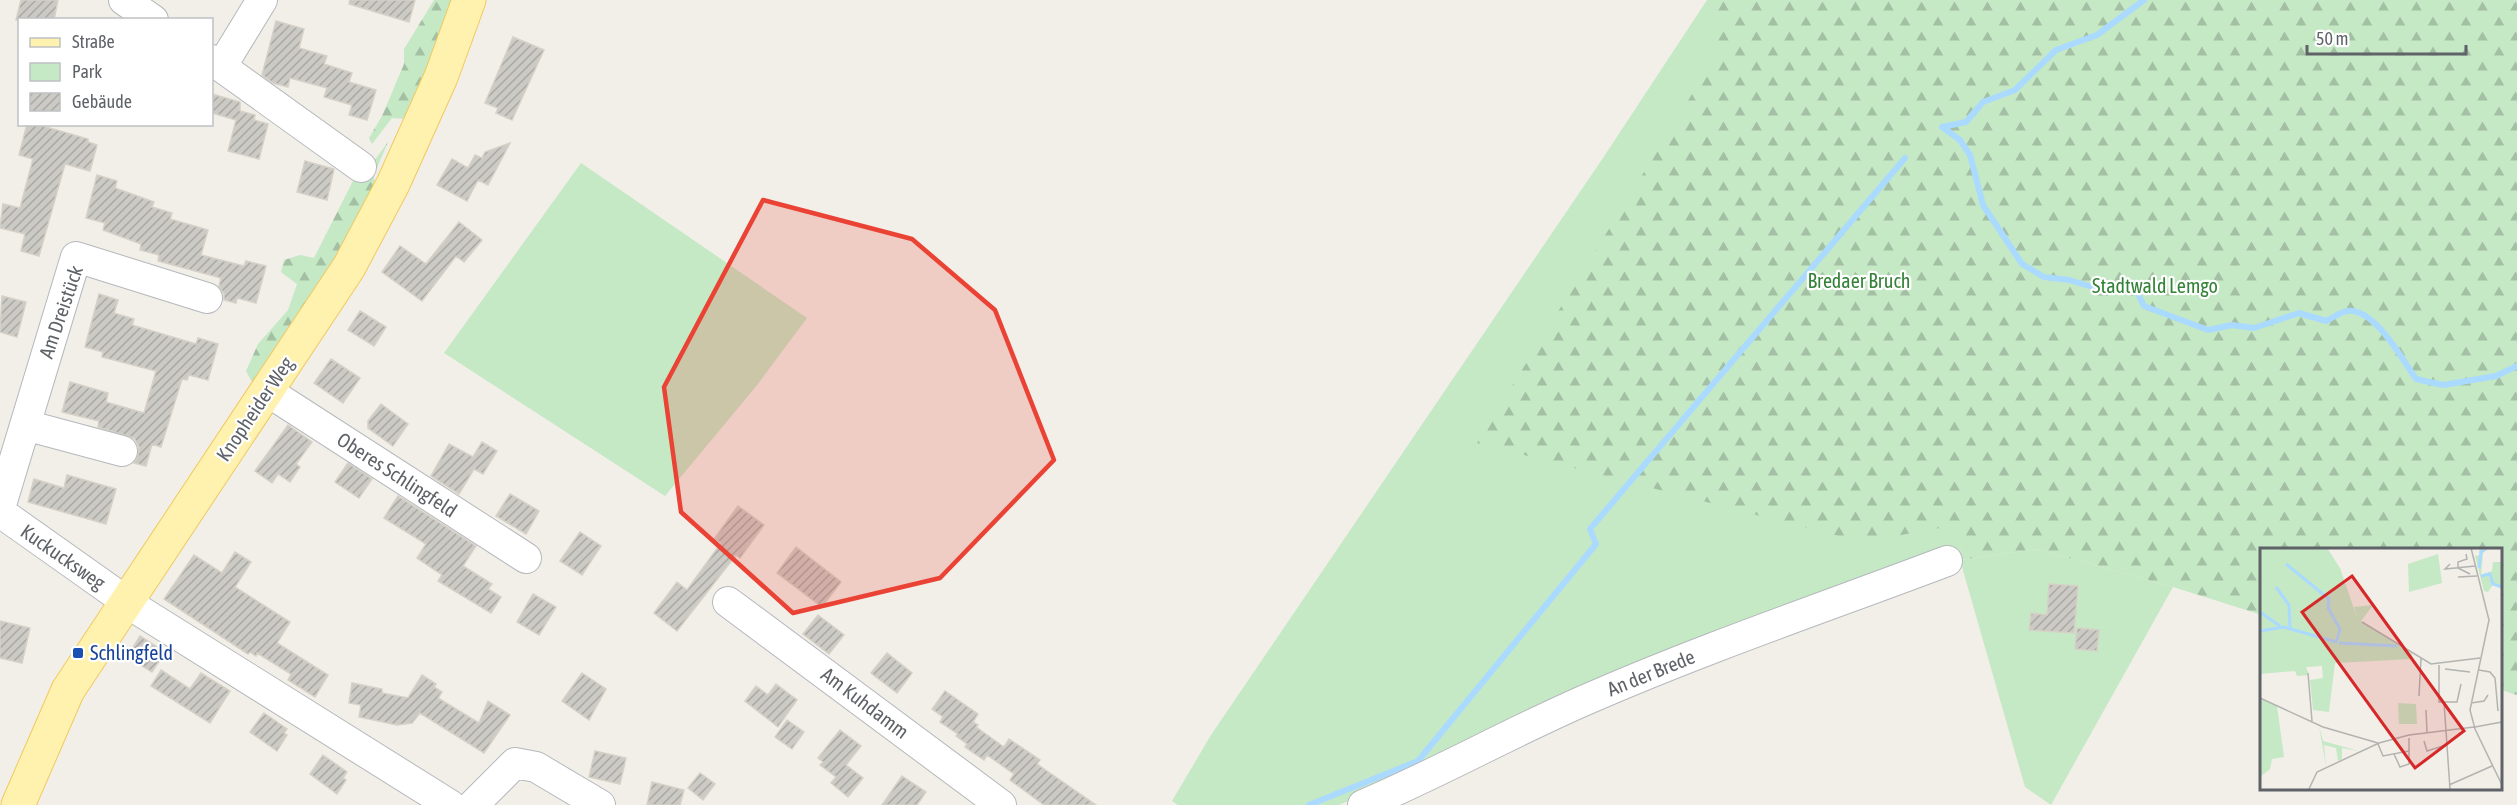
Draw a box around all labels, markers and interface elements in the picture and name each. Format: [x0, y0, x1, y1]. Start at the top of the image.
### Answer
legend [18, 18, 213, 126]
scale bar [2307, 18, 2466, 56]
text: 50 m [2316, 28, 2348, 49]
text: Straße [72, 31, 115, 52]
text: Park [72, 61, 102, 82]
text: Gebäude [72, 91, 132, 112]
street label: Am Dreistück [34, 262, 87, 361]
park label: Bredaer Bruch [1808, 269, 1911, 292]
park label: Stadtwald Lemgo [2092, 274, 2218, 297]
street label: Knopheider Weg [211, 352, 298, 465]
street label: Oberes Schlingfeld [333, 427, 461, 522]
street label: Kuckucksweg [17, 519, 110, 594]
inset map [2260, 548, 2502, 790]
place label: Schlingfeld [90, 641, 173, 664]
street label: An der Brede [1604, 645, 1698, 701]
marker: Schlingfeld [71, 646, 85, 660]
street label: Am Kuhdamm [817, 662, 914, 743]

